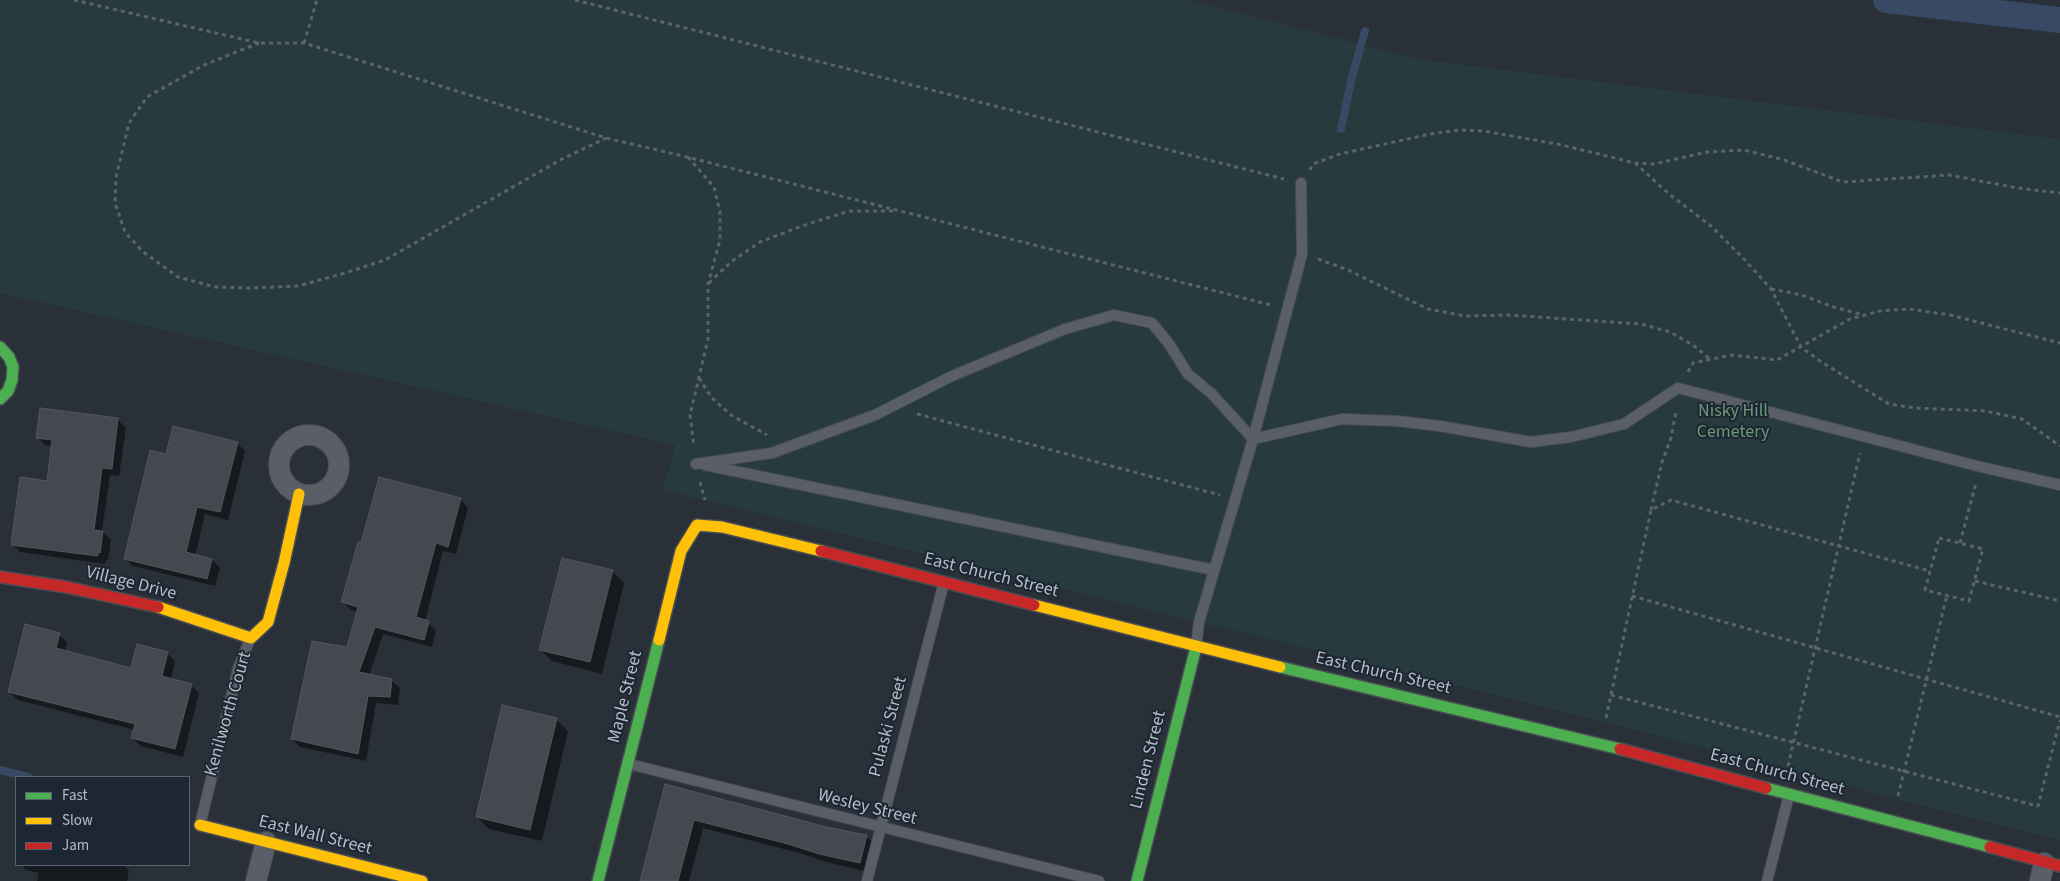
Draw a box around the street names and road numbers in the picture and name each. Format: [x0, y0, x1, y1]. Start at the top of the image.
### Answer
street label: East Church Street [921, 549, 1061, 603]
street label: Village Drive [84, 562, 178, 606]
street label: East Church Street [1313, 648, 1453, 700]
street label: Kenilworth Court [201, 649, 257, 779]
street label: Maple Street [604, 649, 648, 745]
street label: Pulaski Street [865, 674, 913, 780]
street label: Linden Street [1126, 709, 1172, 811]
street label: East Church Street [1708, 745, 1846, 801]
street label: Wesley Street [815, 785, 919, 831]
street label: East Wall Street [256, 811, 374, 861]

